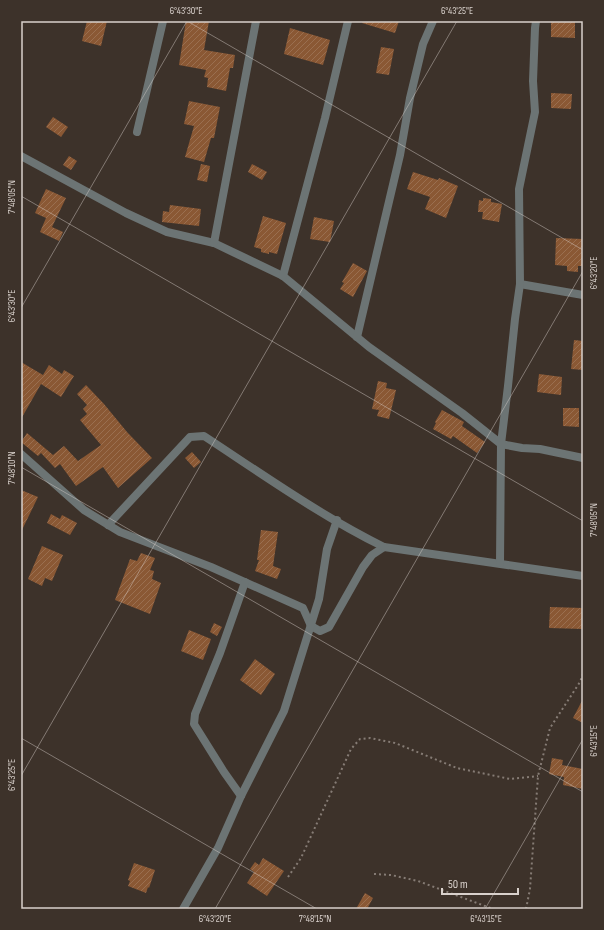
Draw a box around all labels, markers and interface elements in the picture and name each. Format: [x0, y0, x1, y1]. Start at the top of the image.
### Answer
text: 6°43'30"E [170, 5, 202, 17]
text: 6°43'25"E [441, 5, 473, 17]
text: 7°48'05"N [6, 180, 18, 214]
text: 6°43'20"E [588, 257, 600, 289]
text: 6°43'30"E [6, 290, 18, 322]
text: 7°48'10"N [6, 451, 18, 485]
text: 7°48'05"N [588, 503, 600, 537]
text: 6°43'15"E [588, 725, 600, 757]
text: 6°43'25"E [6, 759, 18, 791]
scale bar [442, 870, 518, 896]
text: 50 m [448, 877, 468, 892]
text: 6°43'20"E [199, 913, 231, 925]
text: 7°48'15"N [299, 913, 331, 925]
text: 6°43'15"E [470, 913, 502, 925]

